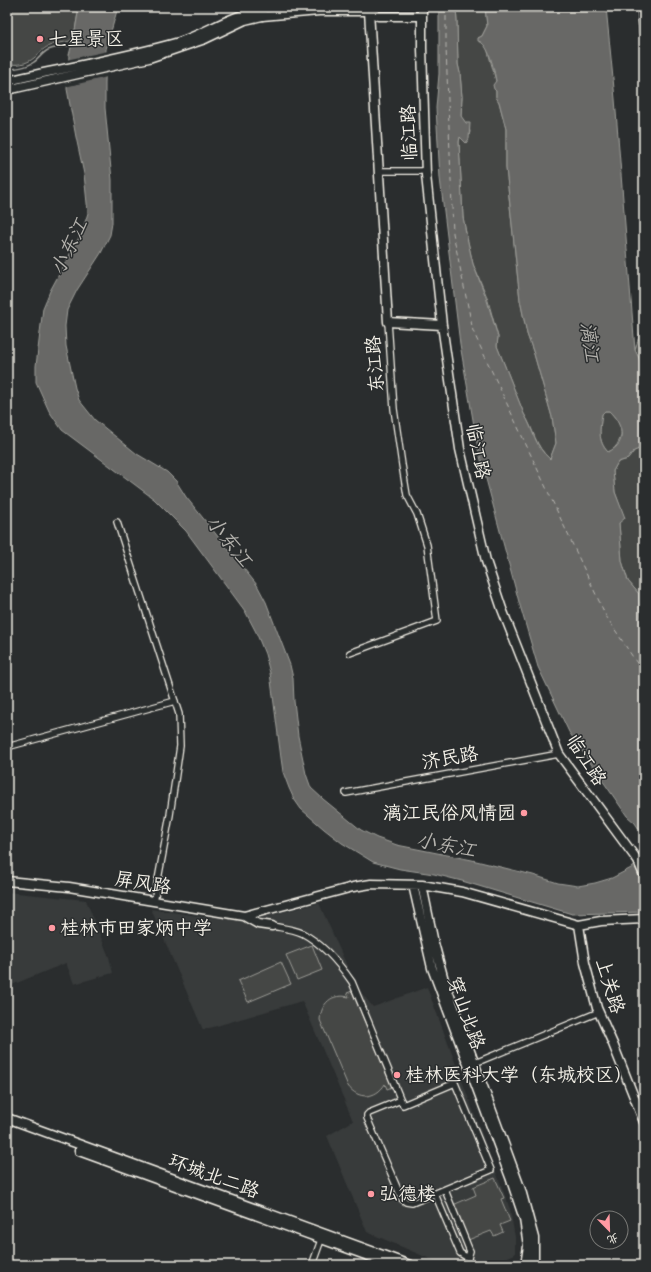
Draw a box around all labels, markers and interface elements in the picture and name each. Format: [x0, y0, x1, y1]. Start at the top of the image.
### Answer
place label: 七星景区 [48, 27, 124, 51]
marker: 七星景区 [35, 34, 45, 44]
street label: 临江路 [396, 104, 422, 162]
water label: 小东江 [45, 214, 94, 279]
water label: 漓江 [575, 321, 605, 364]
street label: 东江路 [361, 335, 389, 393]
street label: 临江路 [461, 421, 495, 481]
water label: 小东江 [200, 510, 258, 573]
street label: 临江路 [560, 730, 612, 790]
street label: 济民路 [420, 741, 480, 775]
place label: 漓江民俗风情园 [383, 801, 516, 825]
marker: 漓江民俗风情园 [519, 808, 529, 818]
water label: 小东江 [414, 827, 479, 863]
street label: 屏风路 [113, 867, 173, 899]
place label: 桂林市田家炳中学 [60, 916, 212, 940]
marker: 桂林市田家炳中学 [47, 923, 57, 933]
street label: 上关路 [590, 955, 630, 1017]
street label: 穿山北路 [442, 973, 490, 1053]
place label: 桂林医科大学（东城校区） [405, 1063, 633, 1087]
marker: 桂林医科大学（东城校区） [392, 1070, 402, 1080]
street label: 环城北二路 [165, 1148, 263, 1204]
place label: 弘德楼 [379, 1182, 436, 1206]
marker: 弘德楼 [366, 1189, 376, 1199]
north arrow [589, 1210, 629, 1250]
text: 北 [605, 1231, 621, 1248]

